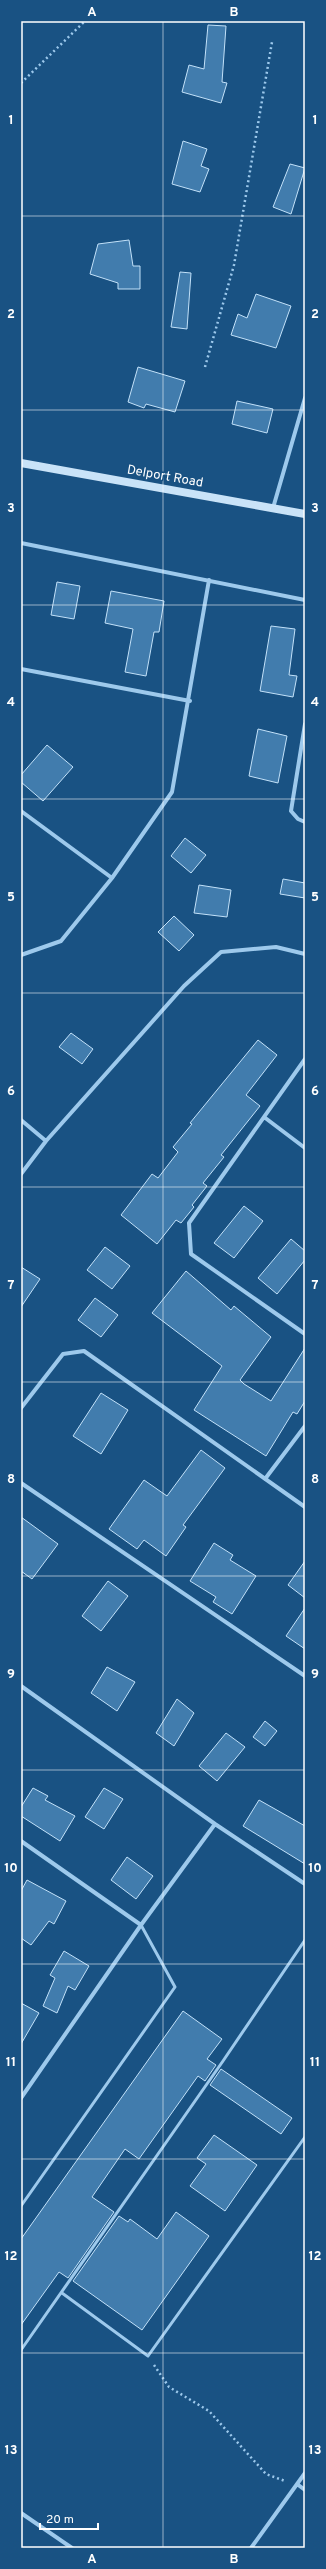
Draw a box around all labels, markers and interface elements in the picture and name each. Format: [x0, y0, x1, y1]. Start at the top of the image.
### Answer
text: A [87, 5, 97, 21]
text: B [230, 5, 239, 21]
text: 1 [8, 113, 14, 129]
text: 1 [312, 113, 318, 129]
text: 2 [7, 307, 15, 323]
text: 2 [311, 307, 319, 323]
street label: Delport Road [126, 462, 204, 492]
text: 3 [7, 501, 15, 517]
text: 3 [311, 501, 319, 517]
text: 4 [7, 695, 15, 711]
text: 4 [311, 695, 319, 711]
text: 5 [7, 890, 15, 906]
text: 5 [311, 890, 319, 906]
text: 6 [7, 1084, 15, 1100]
text: 6 [311, 1084, 319, 1100]
text: 7 [8, 1278, 15, 1294]
text: 7 [312, 1278, 319, 1294]
text: 8 [7, 1472, 15, 1488]
text: 8 [311, 1472, 319, 1488]
text: 9 [7, 1667, 15, 1683]
text: 9 [311, 1667, 319, 1683]
text: 10 [4, 1861, 18, 1877]
text: 10 [308, 1861, 322, 1877]
text: 11 [6, 2055, 16, 2071]
text: 11 [310, 2055, 320, 2071]
text: 12 [4, 2249, 18, 2265]
text: 12 [308, 2249, 322, 2265]
text: 13 [5, 2443, 18, 2459]
text: 13 [309, 2443, 322, 2459]
scale bar [40, 2505, 98, 2531]
text: 20 m [46, 2512, 74, 2528]
text: A [87, 2552, 97, 2568]
text: B [230, 2552, 239, 2568]

